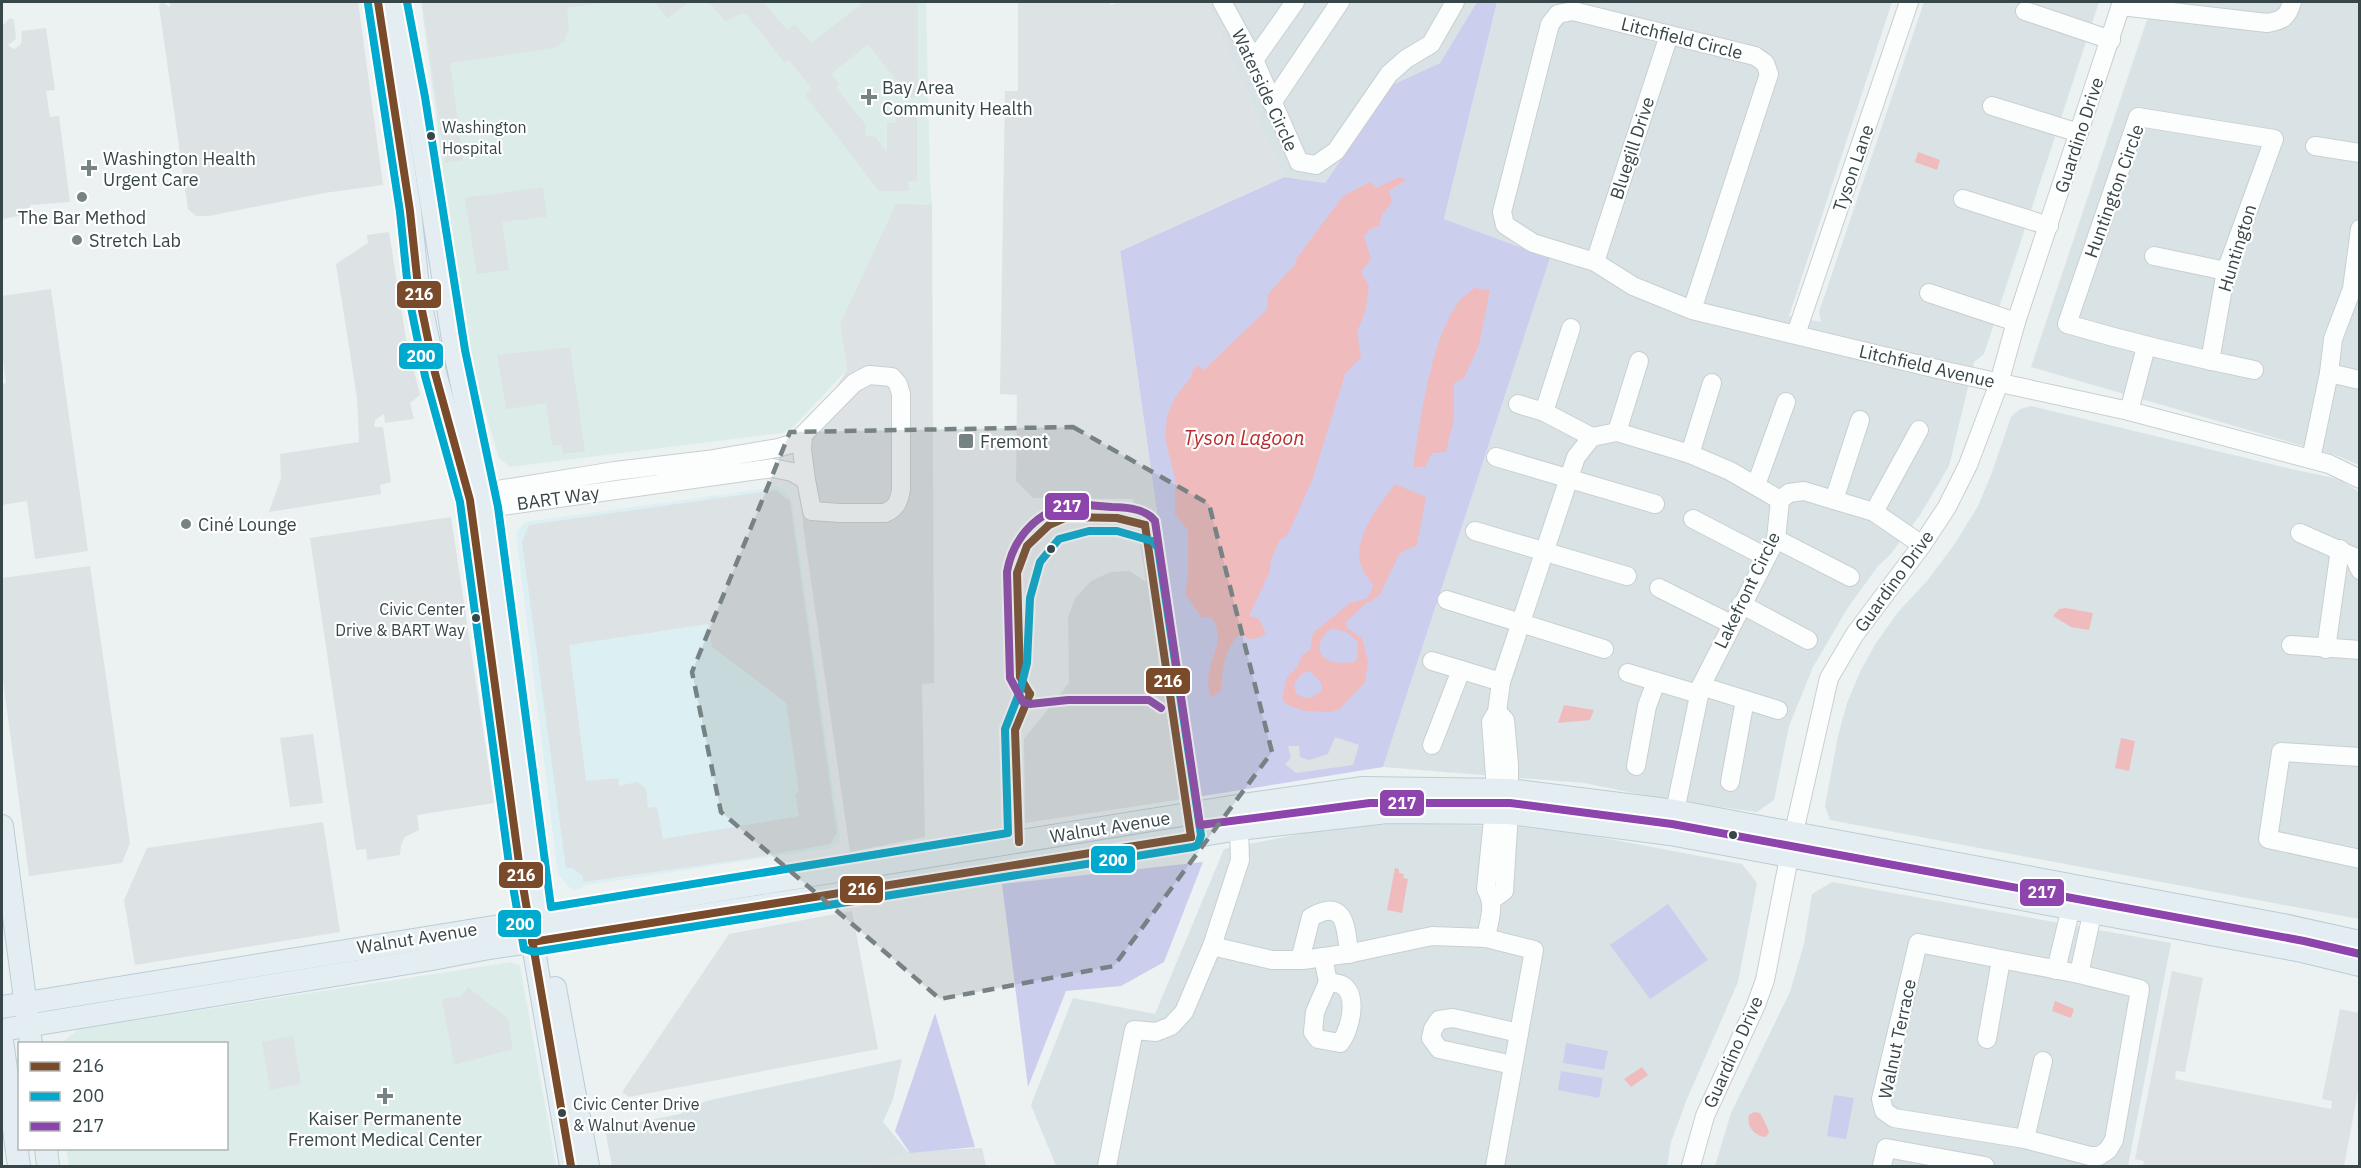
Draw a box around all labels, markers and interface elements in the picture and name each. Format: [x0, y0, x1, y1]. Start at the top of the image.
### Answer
street label: Litchfield Circle [1619, 12, 1745, 64]
street label: Waterside Circle [1227, 25, 1303, 155]
street label: Guardino Drive [2050, 74, 2109, 196]
place label: Bay Area Community Health [882, 76, 1033, 120]
marker: Bay Area Community Health [860, 88, 878, 106]
street label: Bluegill Drive [1605, 94, 1659, 202]
place label: Washington Hospital [442, 117, 527, 158]
street label: Tyson Lane [1827, 121, 1879, 215]
street label: Huntington Circle [2079, 121, 2149, 261]
marker: Washington Hospital [425, 130, 437, 142]
place label: Washington Health Urgent Care [103, 147, 256, 191]
marker: Washington Health Urgent Care [80, 159, 98, 177]
marker: The Bar Method [75, 190, 89, 204]
street label: Huntington [2213, 201, 2261, 295]
place label: The Bar Method [18, 206, 146, 229]
place label: Stretch Lab [89, 229, 181, 252]
marker: Stretch Lab [70, 233, 84, 247]
line badge: 216 [396, 280, 442, 309]
text: 216 [405, 284, 434, 304]
street label: Litchfield Avenue [1857, 339, 1997, 393]
line badge: 200 [398, 342, 444, 370]
text: 200 [407, 346, 436, 366]
water label: Tyson Lagoon [1184, 424, 1304, 451]
place label: Fremont [980, 430, 1048, 453]
marker: Fremont [957, 432, 975, 450]
street label: BART Way [515, 481, 601, 515]
line badge: 217 [1044, 492, 1090, 521]
text: 217 [1053, 496, 1081, 516]
place label: Ciné Lounge [198, 513, 297, 536]
marker: Ciné Lounge [179, 517, 193, 531]
street label: Guardino Drive [1849, 526, 1939, 636]
street label: Lakefront Circle [1709, 528, 1785, 652]
unlabelled marker [1045, 543, 1057, 555]
place label: Civic Center Drive & BART Way [335, 599, 465, 640]
marker: Civic Center Drive & BART Way [470, 612, 482, 624]
line badge: 216 [1145, 667, 1191, 695]
text: 216 [1154, 671, 1183, 691]
line badge: 217 [1379, 789, 1425, 817]
text: 217 [1388, 793, 1416, 813]
street label: Walnut Avenue [1048, 806, 1172, 848]
unlabelled marker [1727, 829, 1739, 841]
line badge: 200 [1090, 845, 1136, 874]
text: 200 [1099, 850, 1128, 870]
line badge: 216 [498, 861, 544, 889]
text: 216 [507, 865, 536, 885]
line badge: 216 [839, 875, 884, 904]
line badge: 217 [2019, 878, 2065, 907]
text: 216 [848, 879, 877, 899]
text: 217 [2028, 882, 2056, 902]
line badge: 200 [497, 909, 542, 938]
text: 200 [506, 914, 535, 934]
street label: Walnut Avenue [355, 917, 479, 959]
street label: Walnut Terrace [1873, 977, 1921, 1101]
street label: Guardino Drive [1698, 992, 1768, 1112]
legend [18, 1042, 228, 1150]
text: 216 [72, 1054, 104, 1077]
text: 200 [72, 1084, 104, 1107]
marker: Kaiser Permanente Fremont Medical Center [376, 1087, 394, 1105]
place label: Civic Center Drive & Walnut Avenue [573, 1094, 700, 1135]
place label: Kaiser Permanente Fremont Medical Center [288, 1107, 482, 1151]
marker: Civic Center Drive & Walnut Avenue [556, 1107, 568, 1119]
text: 217 [72, 1114, 104, 1137]

